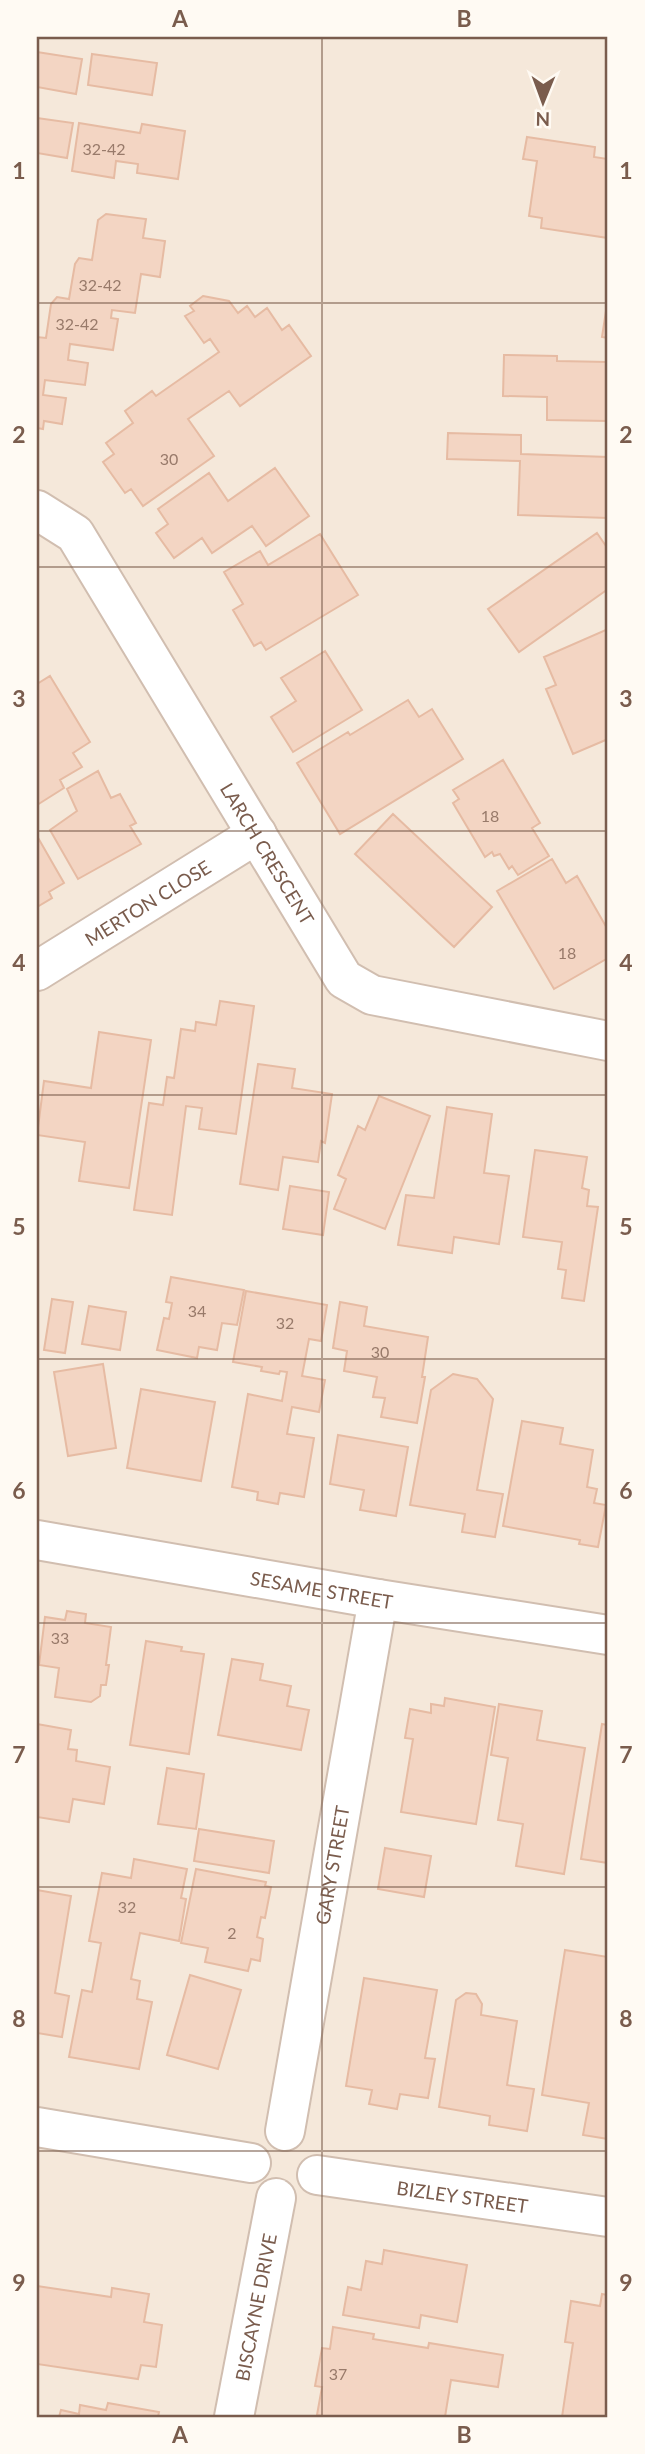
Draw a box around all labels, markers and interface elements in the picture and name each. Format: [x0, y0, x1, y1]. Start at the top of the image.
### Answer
text: A [171, 4, 189, 32]
text: B [456, 4, 472, 32]
north arrow [508, 66, 578, 136]
text: N [535, 108, 550, 131]
house number: 32-42 [82, 139, 126, 158]
text: 1 [12, 156, 26, 184]
text: 1 [619, 156, 633, 184]
house number: 32-42 [78, 275, 122, 294]
house number: 32-42 [55, 314, 99, 333]
text: 2 [12, 420, 26, 448]
text: 2 [619, 420, 633, 448]
house number: 30 [160, 449, 178, 468]
text: 3 [12, 684, 26, 712]
text: 3 [619, 684, 633, 712]
street label: LARCH CRESCENT [216, 778, 320, 928]
house number: 18 [481, 806, 499, 825]
street label: MERTON CLOSE [80, 855, 214, 950]
house number: 18 [558, 943, 576, 962]
text: 4 [12, 948, 26, 976]
text: 4 [619, 948, 633, 976]
text: 5 [12, 1212, 26, 1240]
text: 5 [619, 1212, 633, 1240]
house number: 34 [188, 1301, 206, 1320]
house number: 32 [276, 1313, 294, 1332]
house number: 30 [371, 1342, 389, 1361]
text: 6 [12, 1476, 26, 1504]
text: 6 [619, 1476, 633, 1504]
street label: SESAME STREET [249, 1566, 395, 1613]
house number: 33 [51, 1628, 69, 1647]
text: 7 [12, 1740, 26, 1768]
text: 7 [619, 1740, 633, 1768]
street label: GARY STREET [310, 1804, 353, 1926]
house number: 32 [118, 1897, 136, 1916]
house number: 2 [227, 1923, 237, 1942]
text: 8 [12, 2004, 26, 2032]
text: 8 [619, 2004, 633, 2032]
street label: BIZLEY STREET [395, 2175, 530, 2217]
street label: BISCAYNE DRIVE [230, 2231, 281, 2383]
text: 9 [12, 2268, 26, 2296]
text: 9 [619, 2268, 633, 2296]
house number: 37 [329, 2364, 347, 2383]
text: A [171, 2420, 189, 2448]
text: B [456, 2420, 472, 2448]

